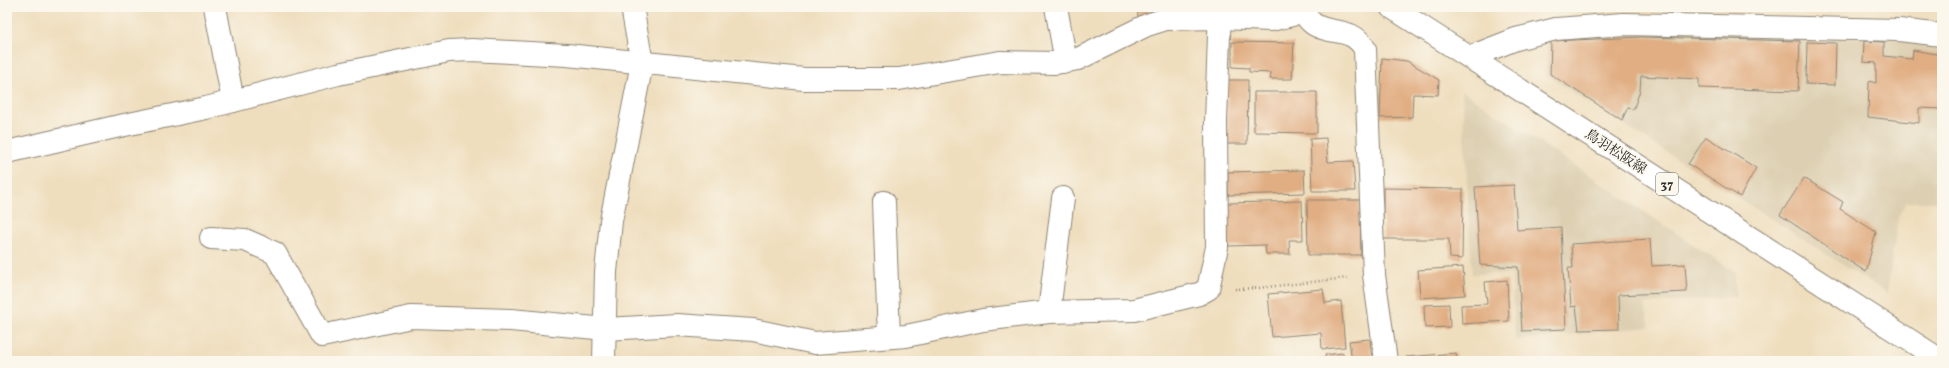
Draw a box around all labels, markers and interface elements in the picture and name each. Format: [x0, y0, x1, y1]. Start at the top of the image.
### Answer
street label: 鳥羽松阪線 [1581, 125, 1650, 179]
road number: 37 [1656, 173, 1678, 195]

